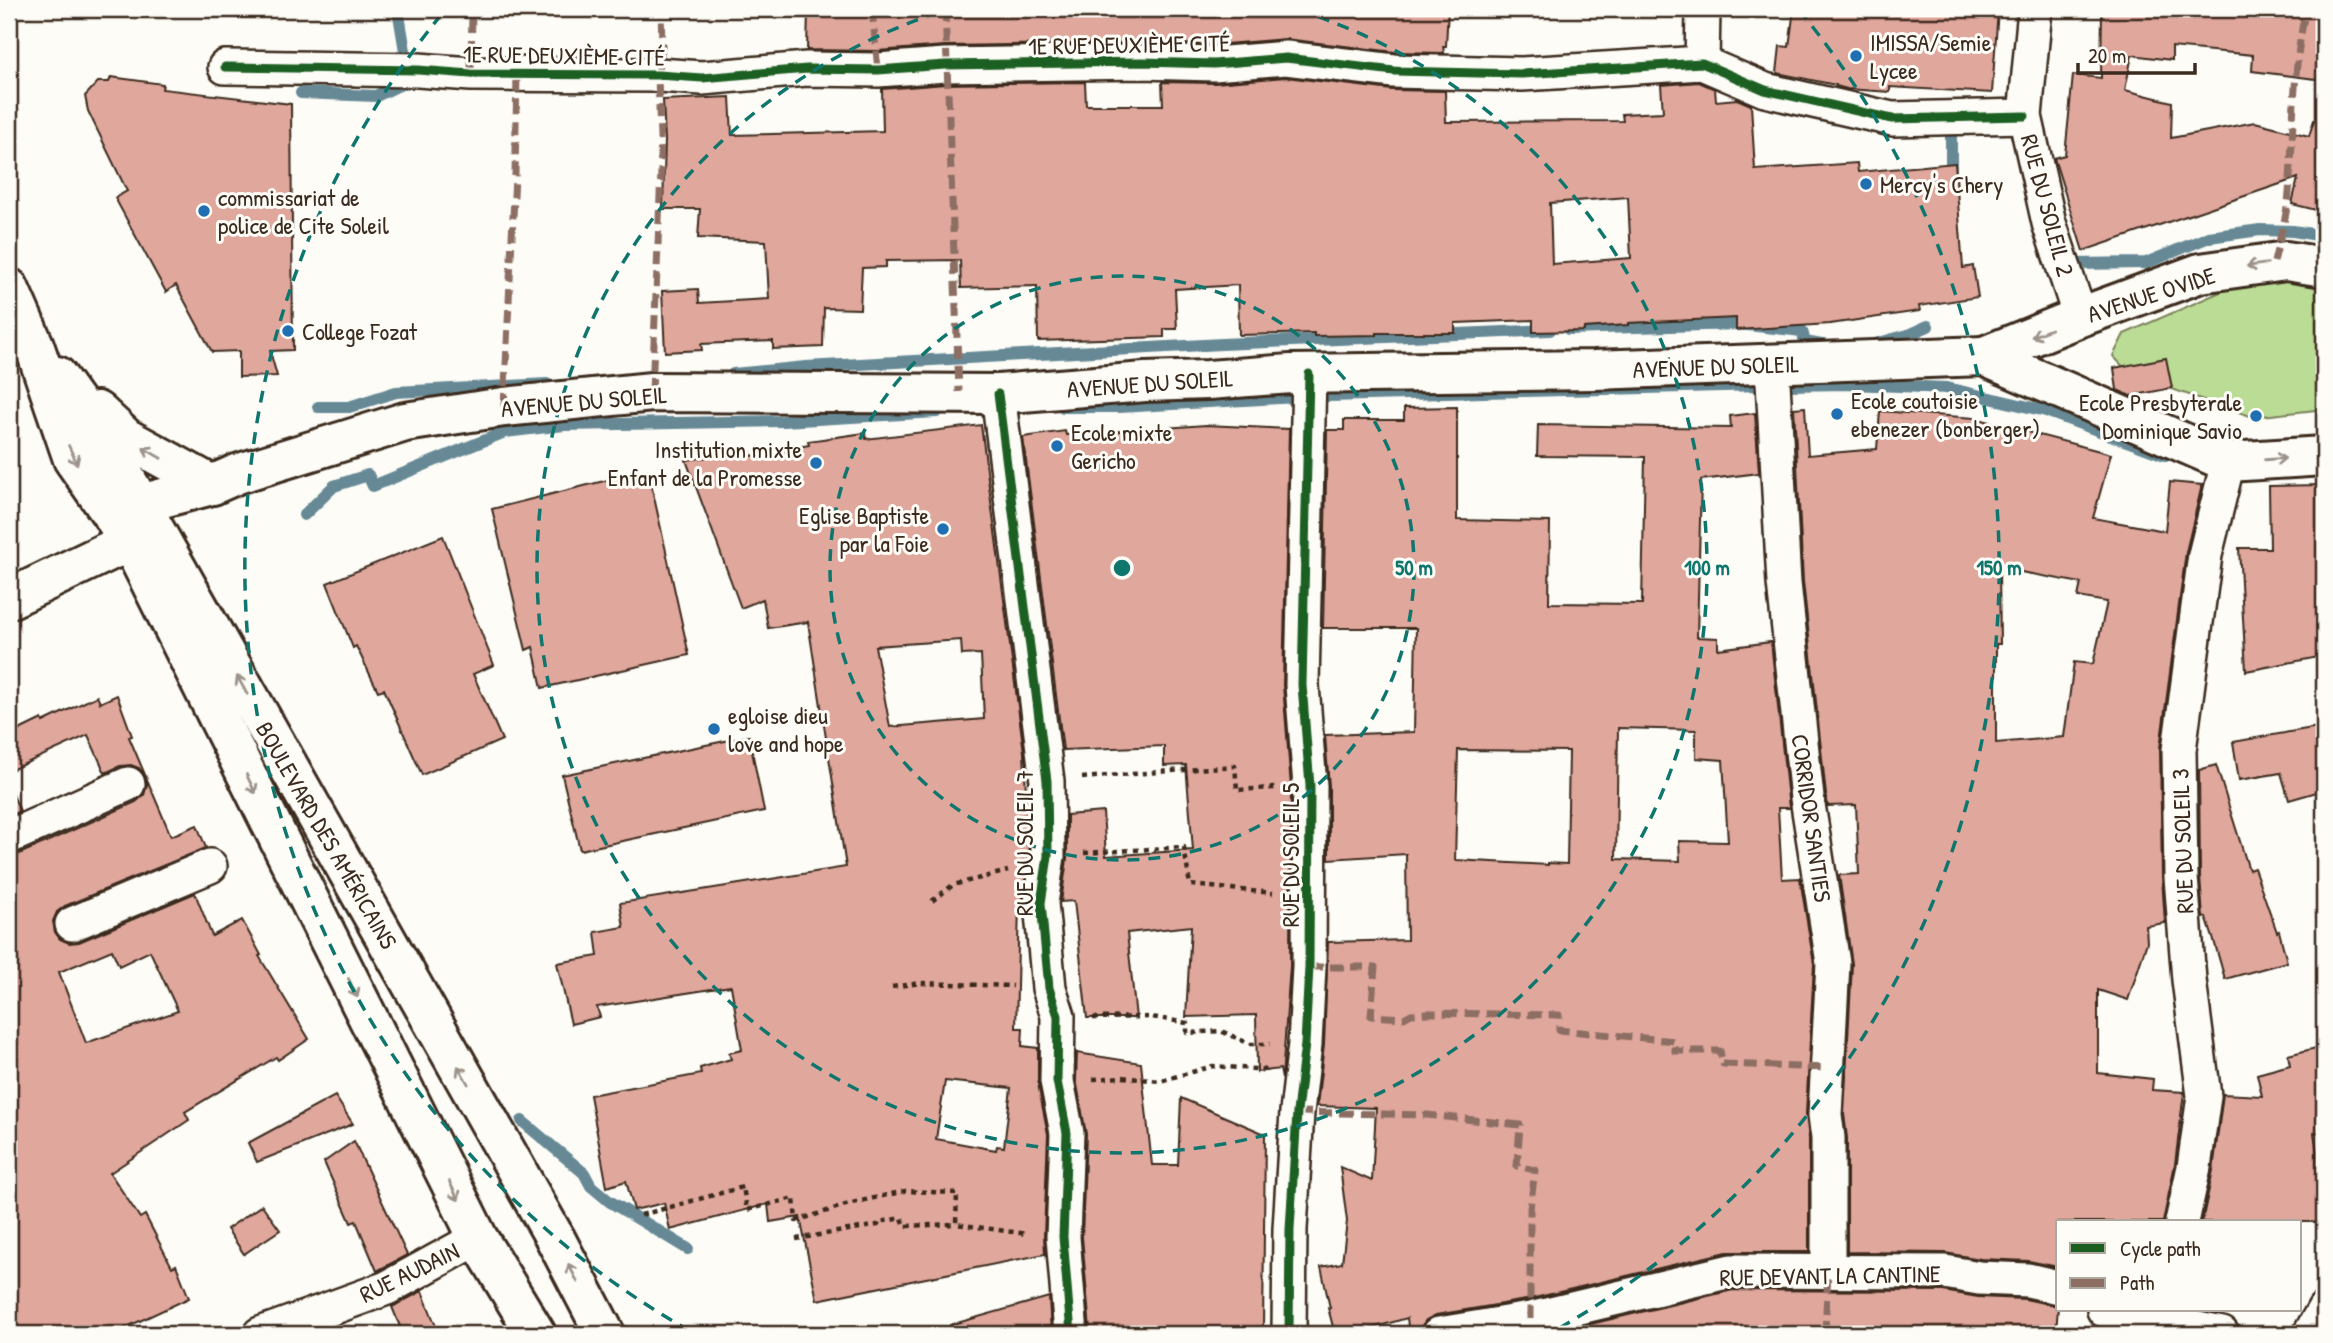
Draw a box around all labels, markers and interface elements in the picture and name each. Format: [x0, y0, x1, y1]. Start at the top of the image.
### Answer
street label: 1E RUE DEUXIÈME CITÉ [1028, 26, 1231, 62]
place label: IMISSA/Semie Lycee [1870, 26, 1992, 86]
scale bar [2078, 32, 2195, 76]
street label: 1E RUE DEUXIÈME CITÉ [463, 37, 666, 73]
text: 20 m [2088, 41, 2126, 70]
marker: IMISSA/Semie Lycee [1848, 48, 1864, 64]
street label: RUE DU SOLEIL 2 [2014, 131, 2082, 279]
place label: Mercy's Chery [1880, 168, 2003, 200]
marker: Mercy's Chery [1858, 176, 1874, 192]
place label: commissariat de police de Cite Soleil [218, 181, 389, 241]
marker: commissariat de police de Cite Soleil [196, 203, 212, 219]
street label: AVENUE OVIDE [2083, 258, 2219, 330]
one-way arrow [2246, 259, 2269, 272]
place label: College Fozat [302, 315, 418, 347]
marker: College Fozat [280, 323, 296, 339]
one-way arrow [2031, 327, 2052, 340]
street label: AVENUE DU SOLEIL [1632, 347, 1800, 385]
street label: AVENUE DU SOLEIL [1066, 361, 1234, 405]
street label: AVENUE DU SOLEIL [500, 378, 668, 424]
place label: Ecole coutoisie ebenezer (bonberger) [1851, 384, 2040, 444]
place label: Ecole Presbyterale Dominique Savio [2079, 386, 2242, 446]
marker: Ecole coutoisie ebenezer (bonberger) [1829, 406, 1845, 422]
marker: Ecole Presbyterale Dominique Savio [2248, 408, 2264, 424]
place label: Ecole mixte Gericho [1071, 416, 1173, 476]
place label: Institution mixte Enfant de la Promesse [608, 433, 802, 493]
marker: Ecole mixte Gericho [1049, 438, 1065, 454]
one-way arrow [67, 444, 80, 465]
one-way arrow [142, 446, 163, 459]
one-way arrow [2263, 452, 2286, 465]
marker: Institution mixte Enfant de la Promesse [808, 455, 824, 471]
place label: Eglise Baptiste par la Foie [799, 499, 929, 559]
marker: Eglise Baptiste par la Foie [935, 521, 951, 537]
text: 50 m [1395, 553, 1433, 582]
text: 100 m [1684, 553, 1730, 582]
text: 150 m [1976, 553, 2022, 582]
centre of rings [1110, 556, 1134, 580]
one-way arrow [235, 675, 248, 696]
place label: egloise dieu love and hope [728, 699, 844, 759]
street label: BOULEVARD DES AMÉRICAINS [249, 716, 405, 954]
marker: egloise dieu love and hope [706, 721, 722, 737]
street label: CORRIDOR SANTIES [1784, 732, 1840, 904]
street label: RUE DU SOLEIL 3 [2163, 768, 2201, 914]
street label: RUE DU SOLEIL 7 [1008, 770, 1040, 916]
one-way arrow [245, 773, 259, 794]
street label: RUE DU SOLEIL 5 [1274, 783, 1306, 927]
one-way arrow [346, 977, 360, 998]
one-way arrow [456, 1065, 470, 1085]
one-way arrow [448, 1180, 462, 1201]
legend [2056, 1220, 2302, 1312]
street label: RUE AUDAIN [354, 1234, 464, 1310]
text: Cycle path [2120, 1234, 2201, 1263]
street label: RUE DEVANT LA CANTINE [1719, 1257, 1941, 1293]
one-way arrow [566, 1264, 580, 1284]
text: Path [2120, 1268, 2155, 1297]

